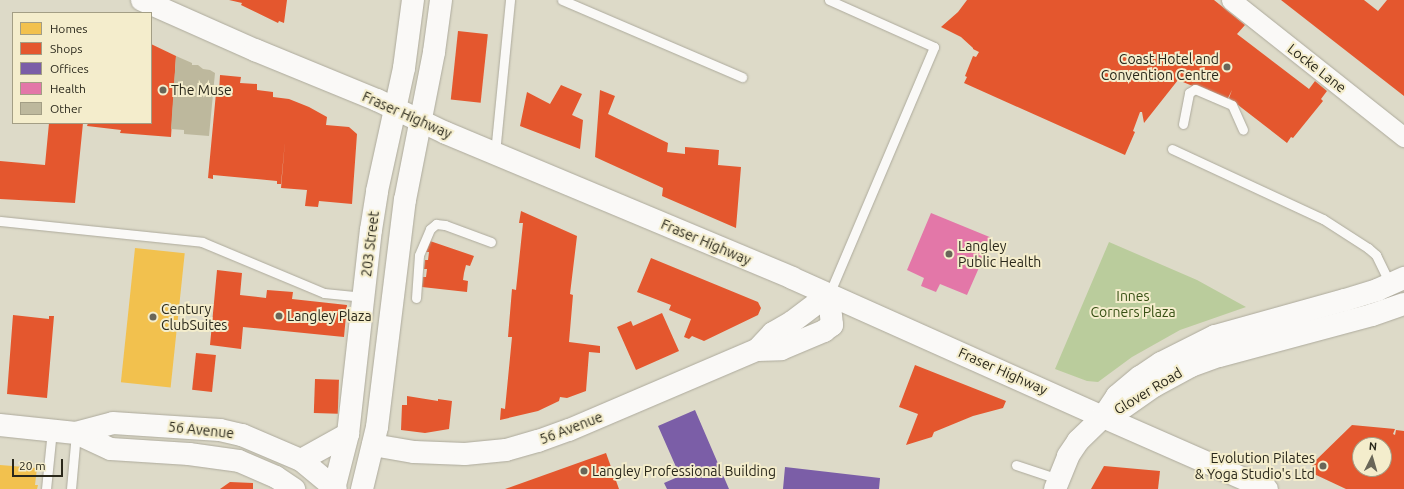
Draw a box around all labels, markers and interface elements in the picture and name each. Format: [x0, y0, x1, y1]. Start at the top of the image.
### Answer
legend [12, 12, 152, 124]
text: Homes [50, 22, 88, 35]
street label: Locke Lane [1284, 40, 1350, 96]
text: Shops [50, 42, 82, 55]
place label: Coast Hotel and Convention Centre [1101, 51, 1219, 84]
text: Offices [50, 62, 89, 75]
marker: Coast Hotel and Convention Centre [1222, 62, 1232, 72]
text: Health [50, 82, 86, 95]
place label: The Muse [171, 82, 232, 98]
marker: The Muse [158, 85, 168, 95]
street label: Fraser Highway [360, 88, 454, 142]
text: Other [50, 102, 82, 115]
street label: 203 Street [358, 210, 382, 278]
street label: Fraser Highway [659, 216, 753, 268]
place label: Langley Public Health [958, 238, 1041, 270]
marker: Langley Public Health [943, 248, 955, 260]
park label: Innes Corners Plaza [1090, 288, 1176, 320]
place label: Century ClubSuites [161, 301, 227, 334]
place label: Langley Plaza [287, 308, 372, 324]
marker: Langley Plaza [274, 311, 284, 321]
marker: Century ClubSuites [148, 312, 158, 322]
street label: Fraser Highway [956, 344, 1050, 398]
street label: Glover Road [1111, 364, 1185, 418]
street label: 56 Avenue [537, 408, 605, 448]
street label: 56 Avenue [167, 418, 235, 442]
north arrow [1352, 437, 1392, 477]
text: N [1368, 440, 1378, 452]
place label: Evolution Pilates & Yoga Studio's Ltd [1195, 450, 1315, 482]
scale bar [14, 451, 65, 477]
text: 20 m [19, 459, 46, 472]
marker: Evolution Pilates & Yoga Studio's Ltd [1318, 461, 1328, 471]
place label: Langley Professional Building [592, 463, 776, 479]
marker: Langley Professional Building [579, 466, 589, 476]

